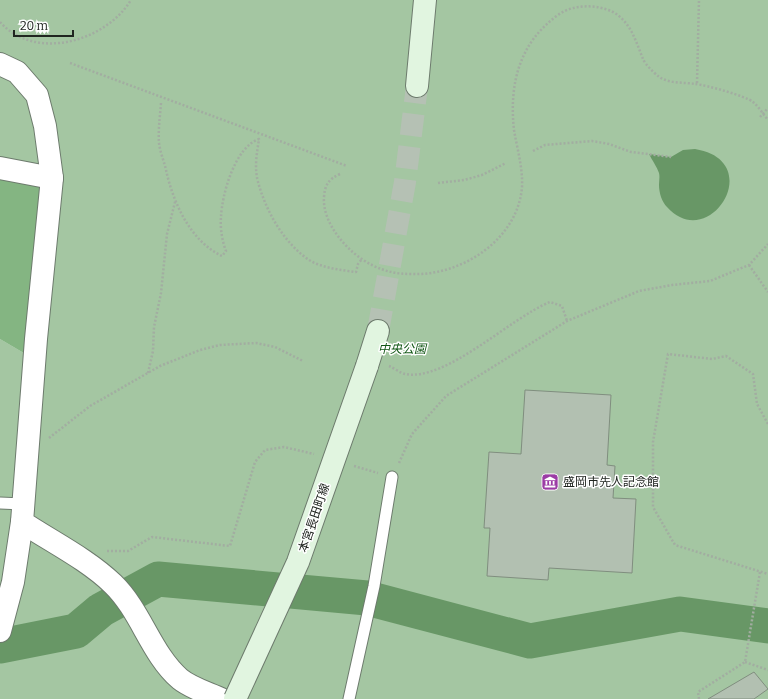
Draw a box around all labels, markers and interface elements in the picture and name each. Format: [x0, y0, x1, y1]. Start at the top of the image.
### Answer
scale bar [14, 12, 73, 38]
text: 20 m [20, 19, 49, 33]
park label: 中央公園 [378, 342, 428, 356]
museum icon: 盛岡市先人記念館 [540, 472, 560, 492]
place label: 盛岡市先人記念館 [563, 475, 659, 489]
street label: 本宮長田町線 [296, 482, 332, 554]

